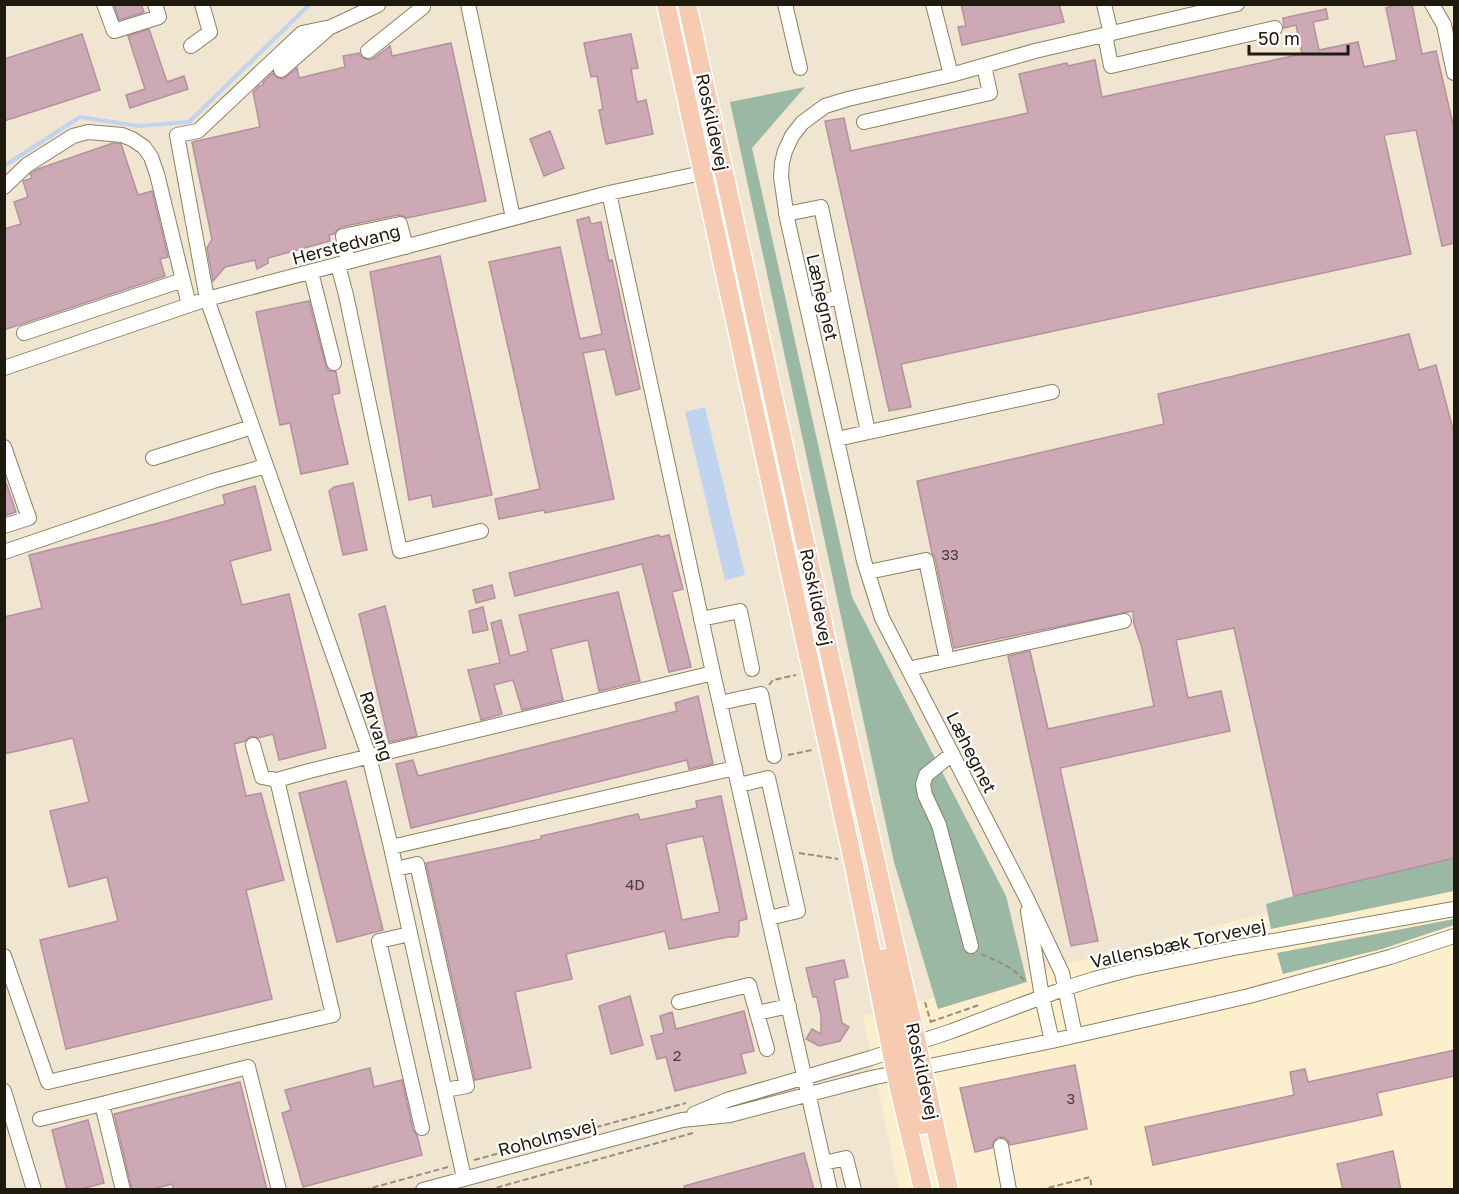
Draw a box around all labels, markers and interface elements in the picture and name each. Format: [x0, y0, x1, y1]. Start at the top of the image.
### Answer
scale bar [1249, 18, 1348, 56]
text: 50 m [1258, 27, 1300, 49]
street label: Roskildevej [692, 71, 734, 173]
street label: Herstedvang [289, 219, 403, 269]
street label: Læhegnet [802, 251, 844, 343]
house number: 33 [941, 545, 959, 563]
street label: Roskildevej [796, 546, 838, 648]
street label: Rørvang [355, 688, 399, 764]
street label: Læhegnet [942, 708, 1002, 796]
house number: 4D [625, 875, 645, 893]
street label: Vallensbæk Torvevej [1088, 914, 1268, 972]
street label: Roskildevej [902, 1020, 944, 1122]
house number: 2 [673, 1046, 681, 1064]
house number: 3 [1067, 1089, 1075, 1107]
street label: Roholmsvej [495, 1113, 599, 1161]

